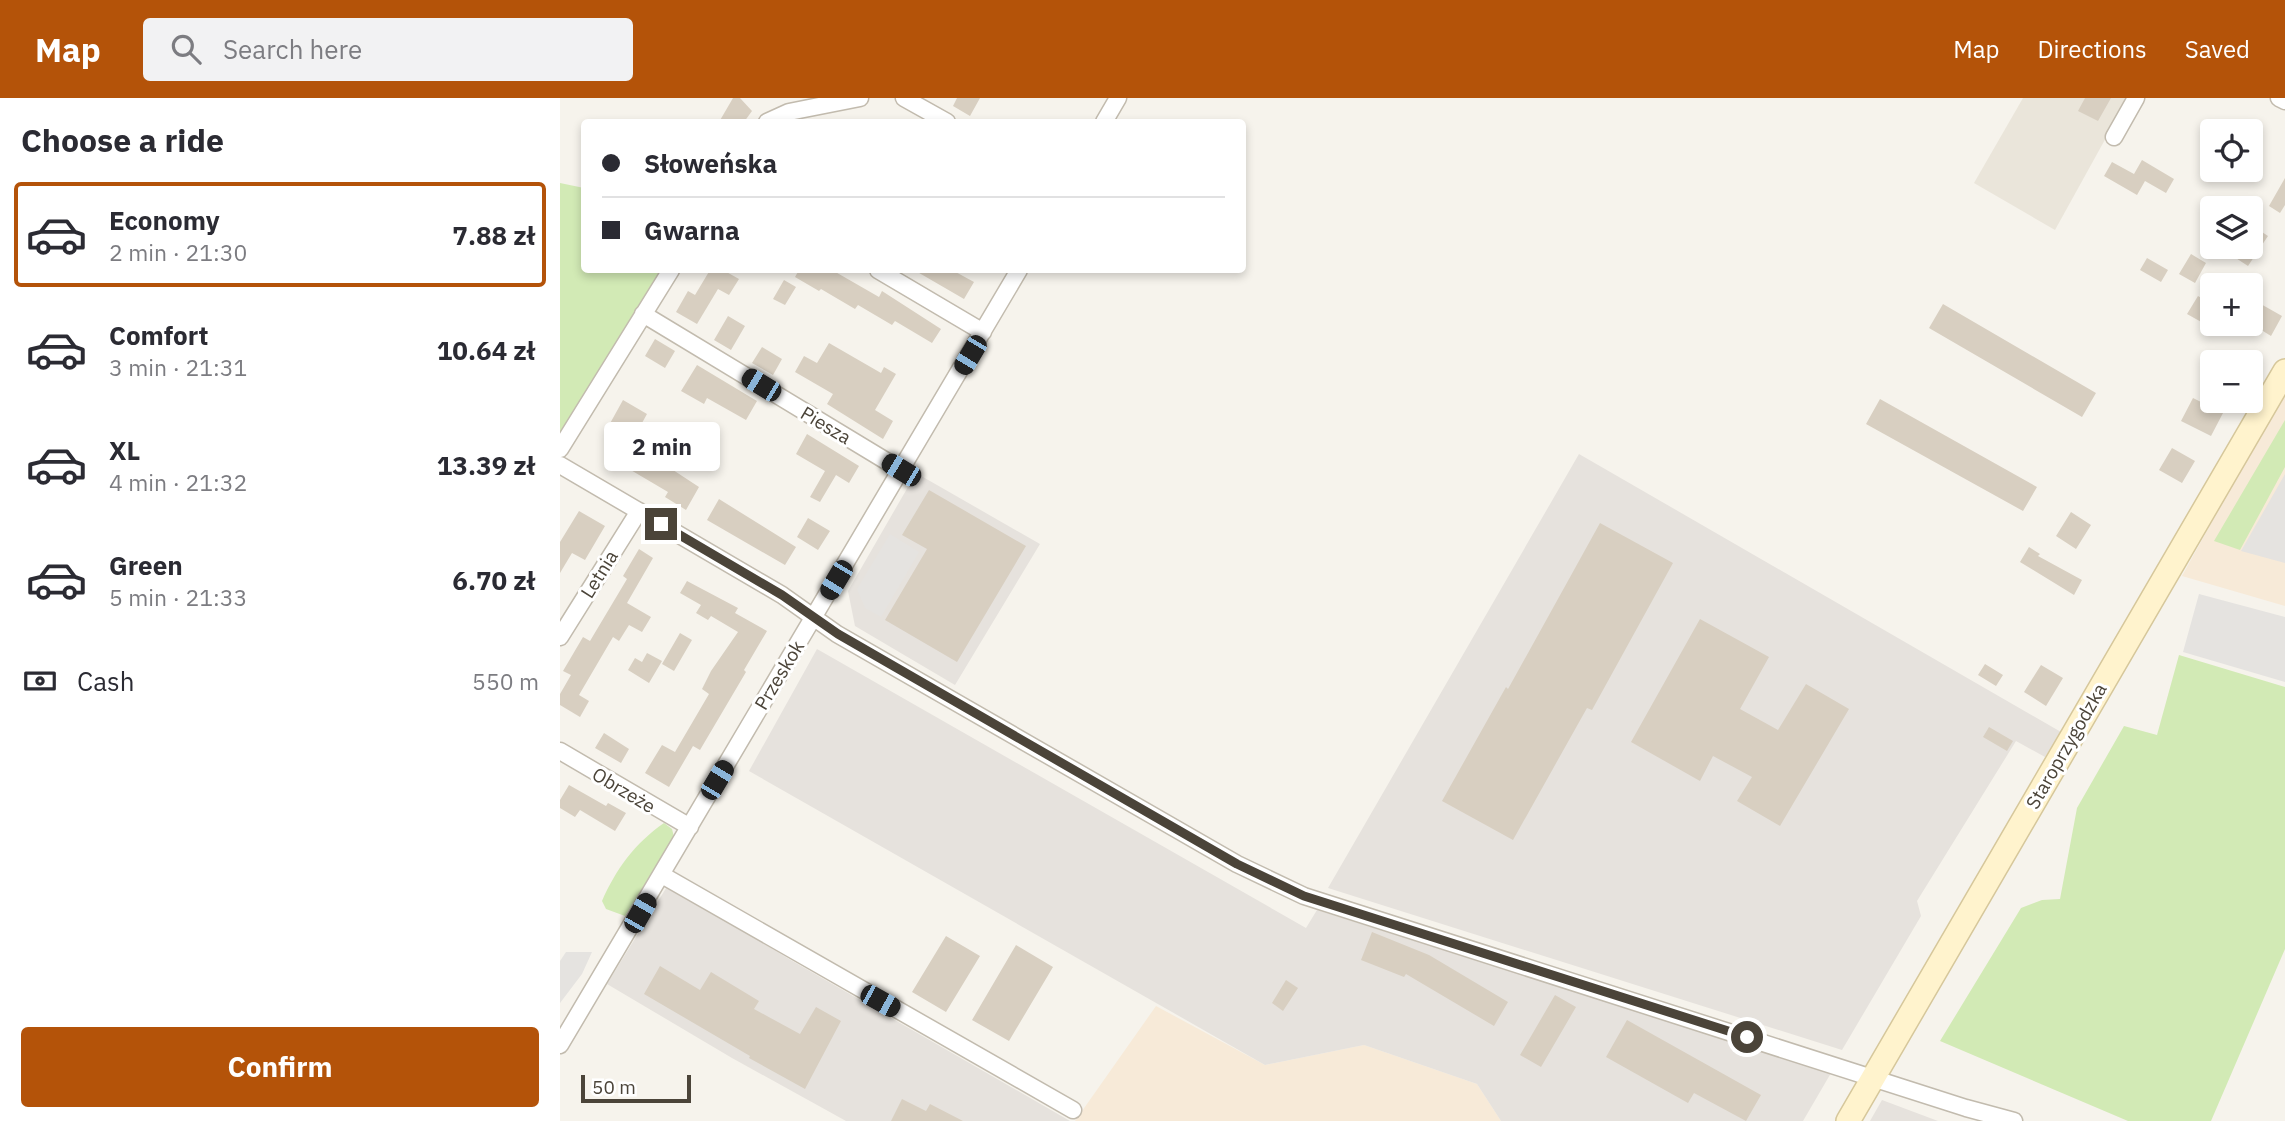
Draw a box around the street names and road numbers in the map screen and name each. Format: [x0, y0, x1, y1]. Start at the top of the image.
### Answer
street label: Piesza [796, 401, 856, 449]
street label: Letnia [575, 546, 623, 602]
street label: Przeskok [749, 636, 809, 714]
street label: Staroprzygodzka [2020, 679, 2112, 813]
street label: Obrzeże [588, 762, 660, 818]

